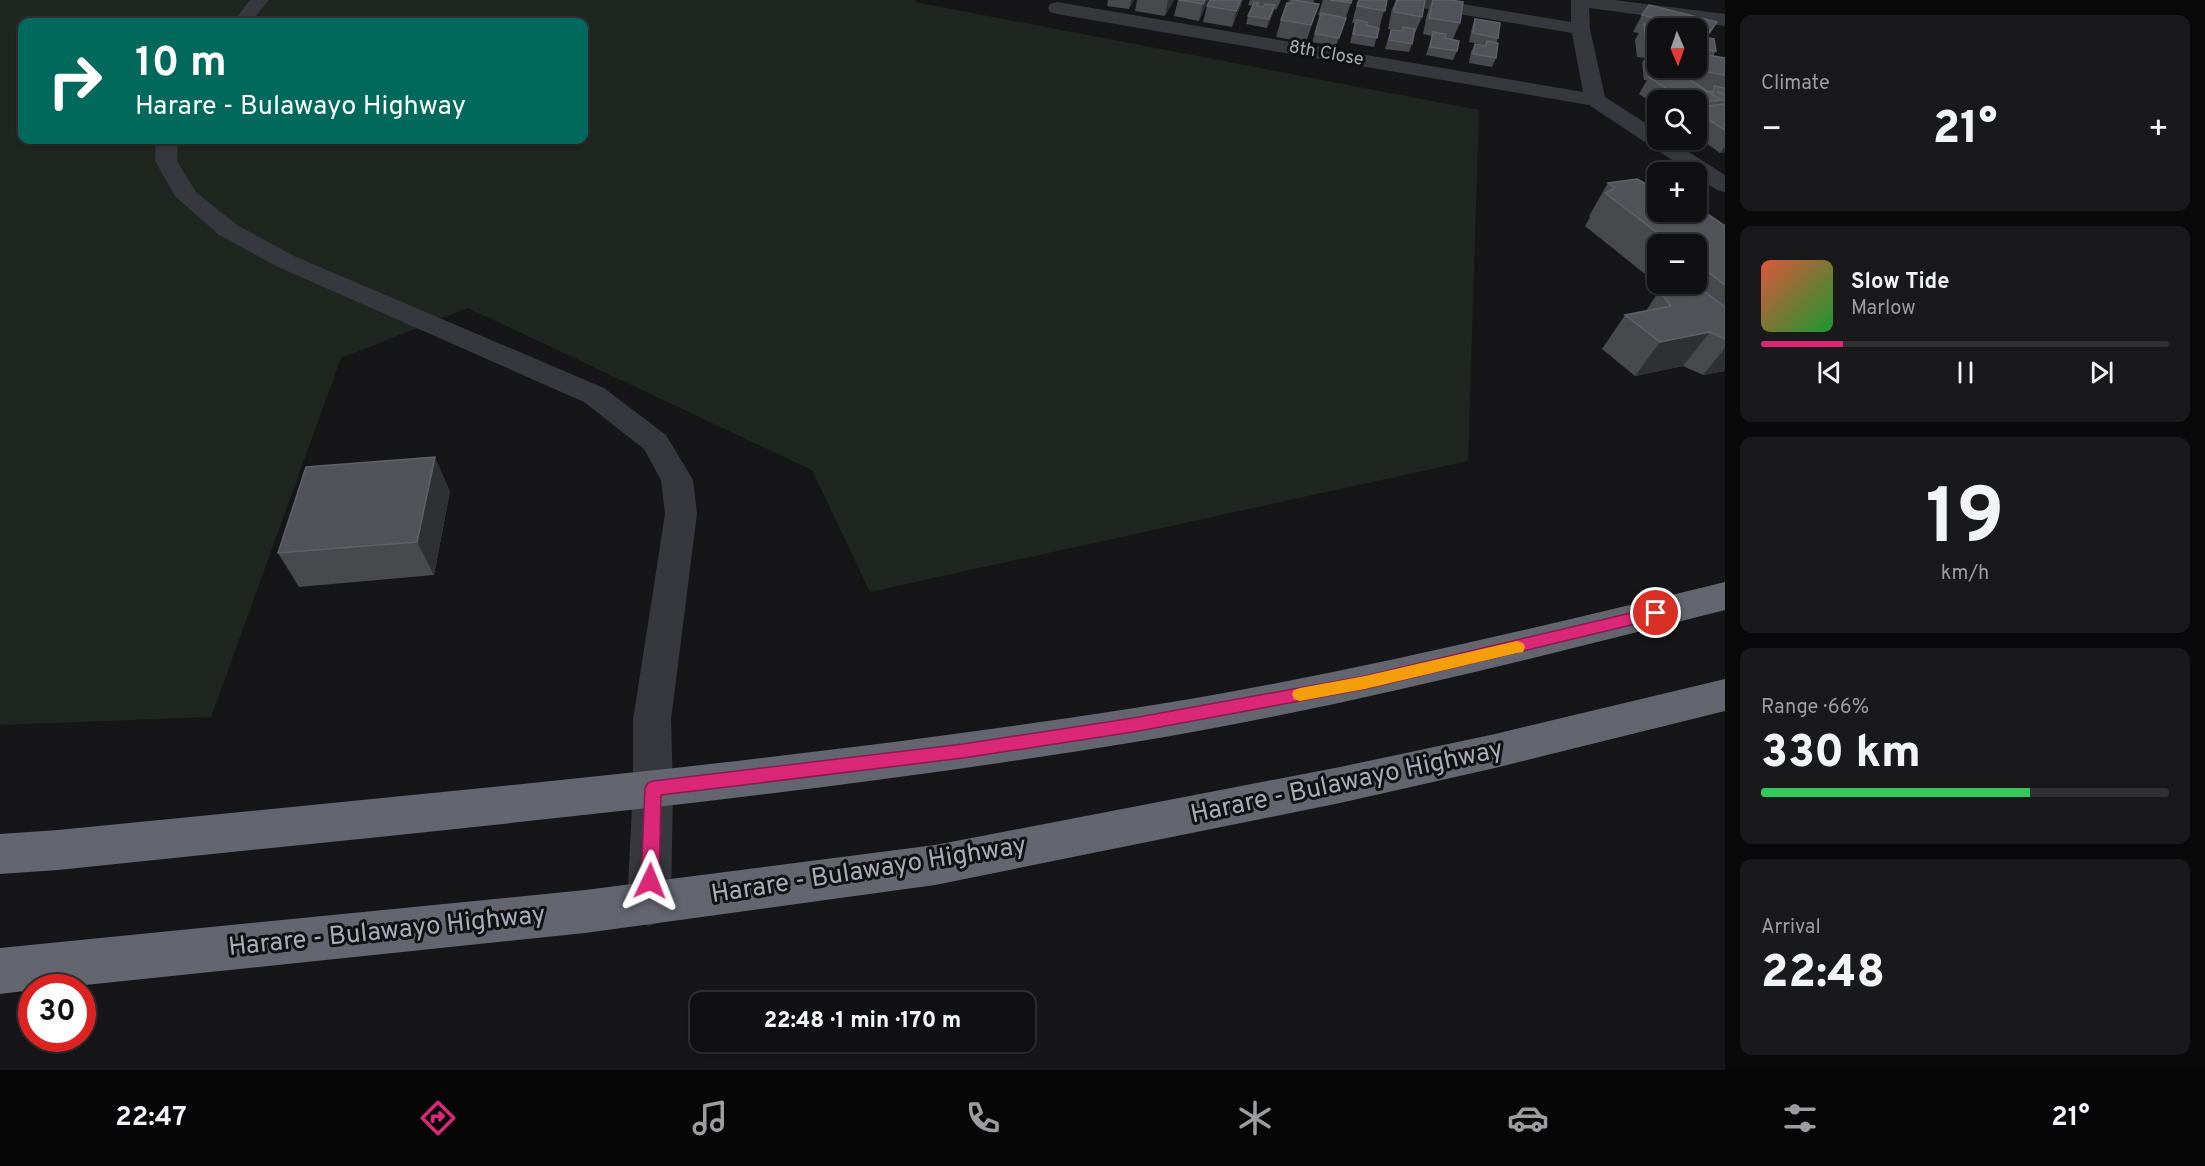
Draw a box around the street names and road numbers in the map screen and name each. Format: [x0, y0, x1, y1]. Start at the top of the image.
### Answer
street label: 8th Close [1287, 36, 1365, 72]
street label: Harare - Bulawayo Highway [1188, 734, 1506, 832]
street label: Harare - Bulawayo Highway [709, 830, 1029, 912]
street label: Harare - Bulawayo Highway [227, 899, 547, 965]

